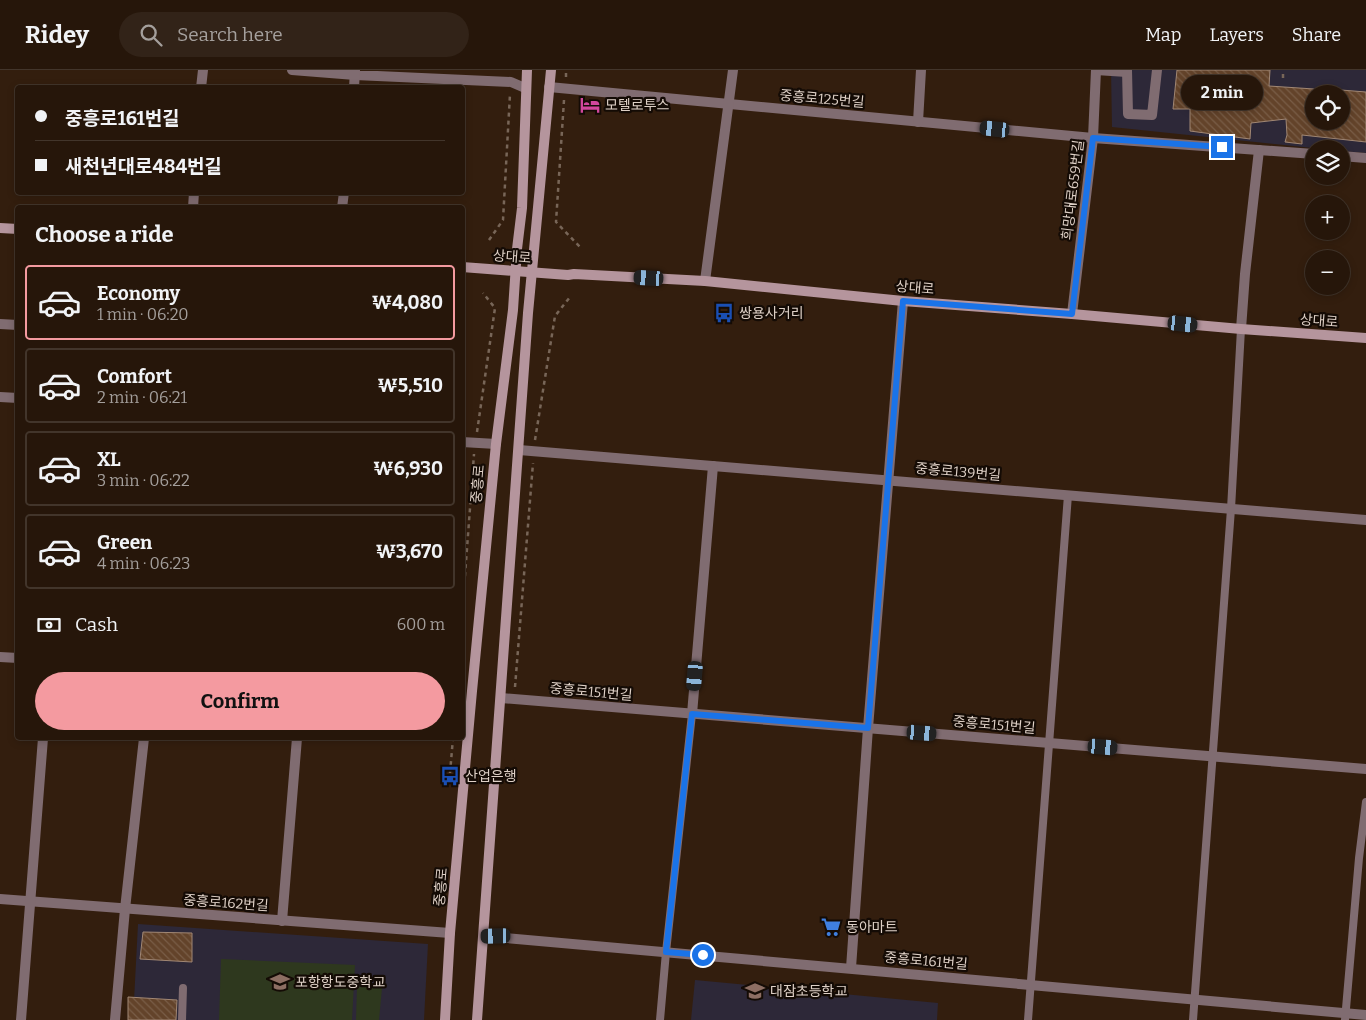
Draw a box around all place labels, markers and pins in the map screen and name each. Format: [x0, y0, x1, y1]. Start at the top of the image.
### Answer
hotel icon: 모텔로투스 [579, 94, 601, 116]
place label: 모텔로투스 [605, 97, 670, 114]
bus stop icon: 쌍용사거리 [713, 302, 735, 324]
place label: 쌍용사거리 [739, 305, 803, 322]
bus stop icon: 산업은행 [439, 765, 461, 787]
place label: 산업은행 [465, 768, 517, 785]
supermarket icon: 동아마트 [820, 916, 842, 938]
place label: 동아마트 [846, 919, 898, 936]
school or university icon: 포항항도중학교 [269, 971, 291, 993]
place label: 포항항도중학교 [295, 974, 385, 991]
school or university icon: 대잠초등학교 [744, 980, 766, 1002]
place label: 대잠초등학교 [770, 983, 847, 1000]

